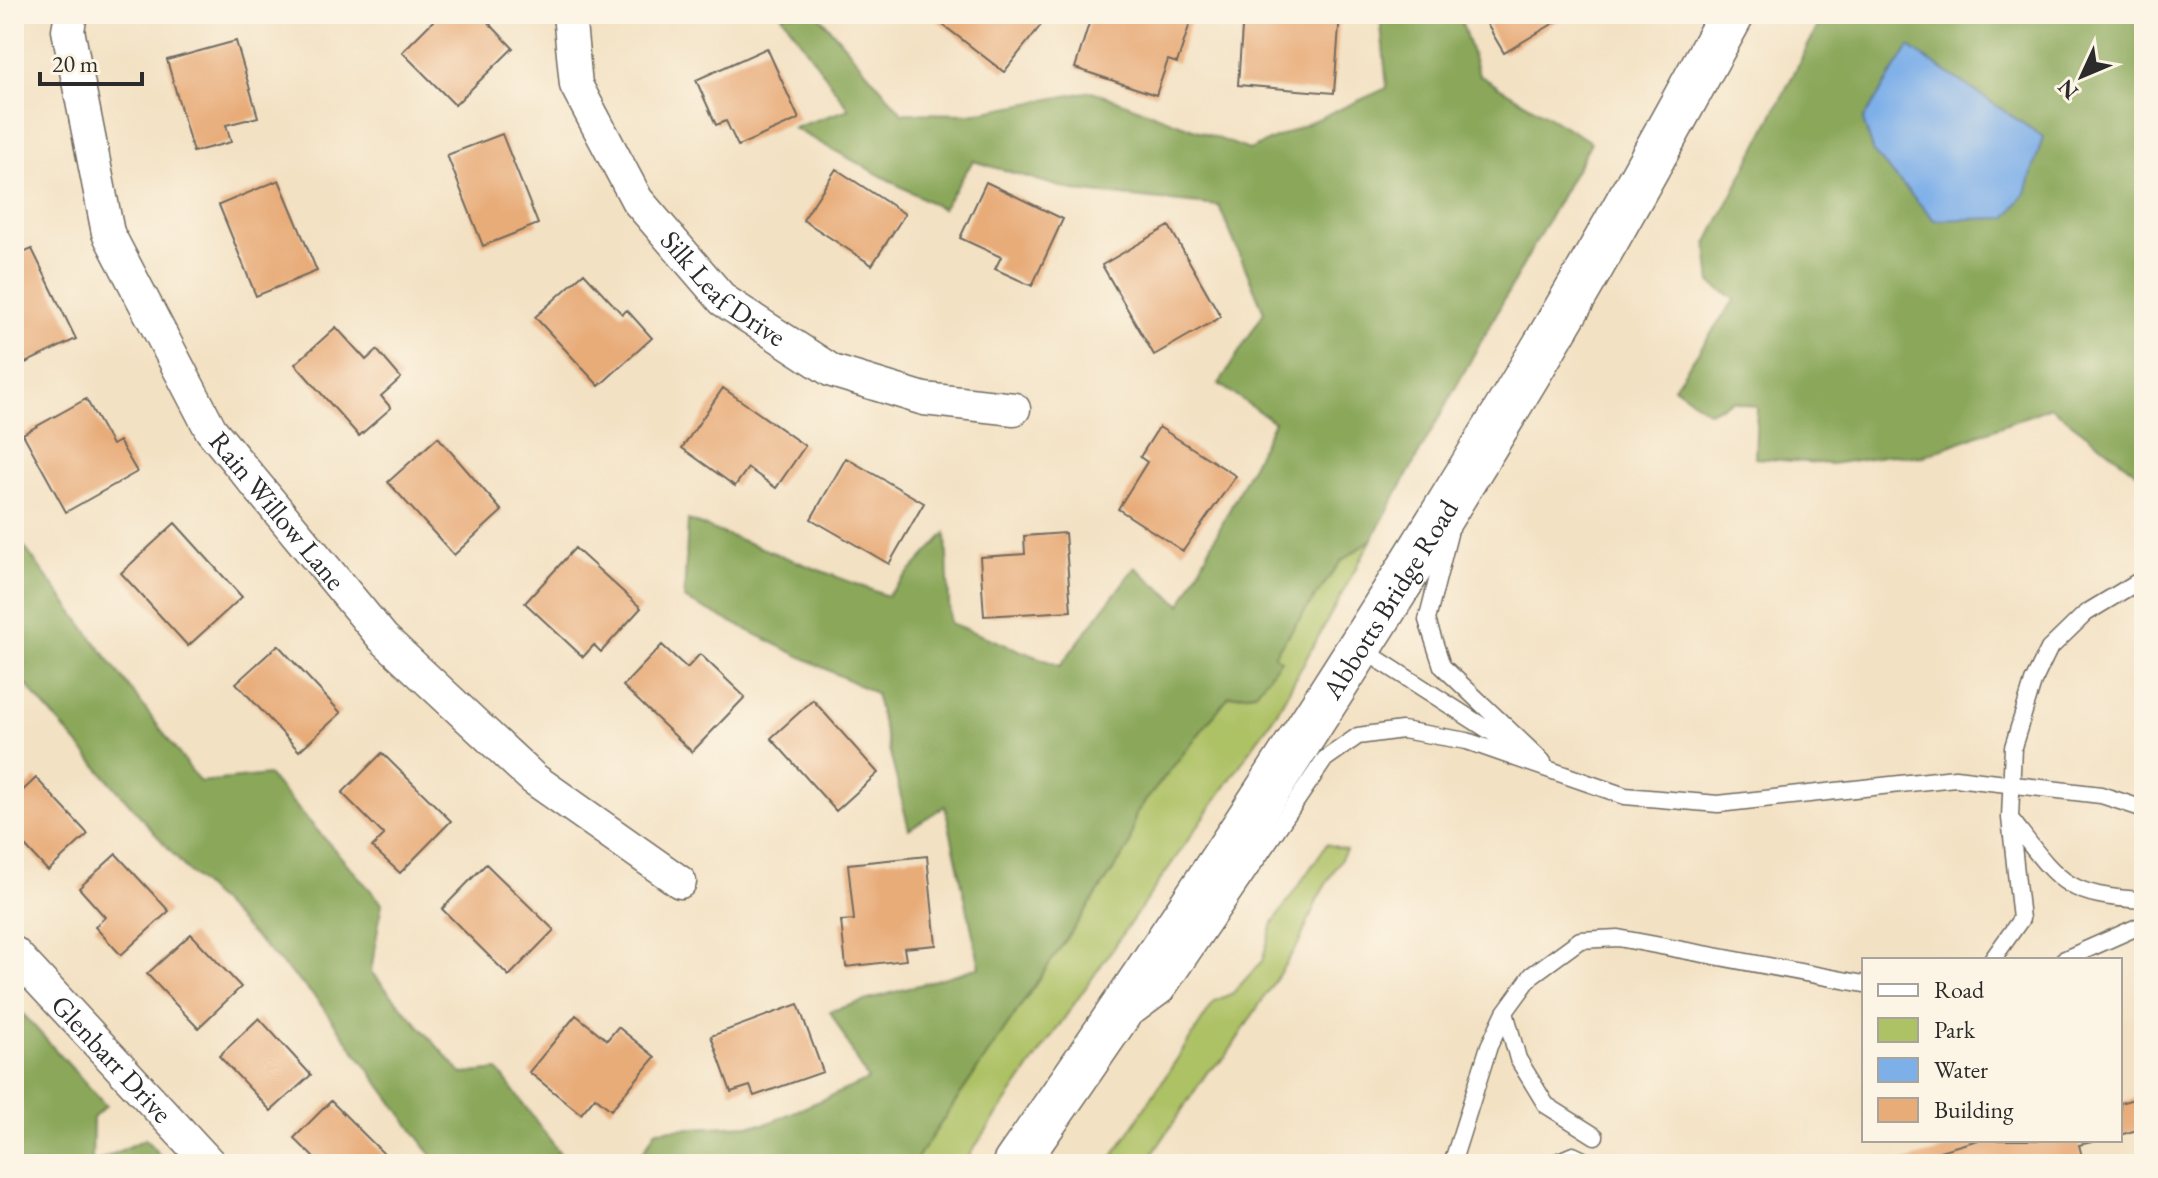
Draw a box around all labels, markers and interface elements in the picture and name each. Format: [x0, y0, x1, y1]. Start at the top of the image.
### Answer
scale bar [40, 36, 142, 86]
north arrow [2042, 36, 2122, 116]
text: 20 m [52, 48, 99, 79]
text: N [2051, 73, 2085, 106]
street label: Silk Leaf Drive [653, 223, 793, 354]
street label: Rain Willow Lane [201, 424, 354, 597]
street label: Abbotts Bridge Road [1313, 492, 1466, 706]
legend [1862, 958, 2122, 1142]
text: Road [1934, 974, 1985, 1005]
street label: Glenbarr Drive [44, 987, 180, 1130]
text: Park [1934, 1014, 1976, 1045]
text: Water [1934, 1054, 1988, 1085]
text: Building [1934, 1094, 2014, 1125]

